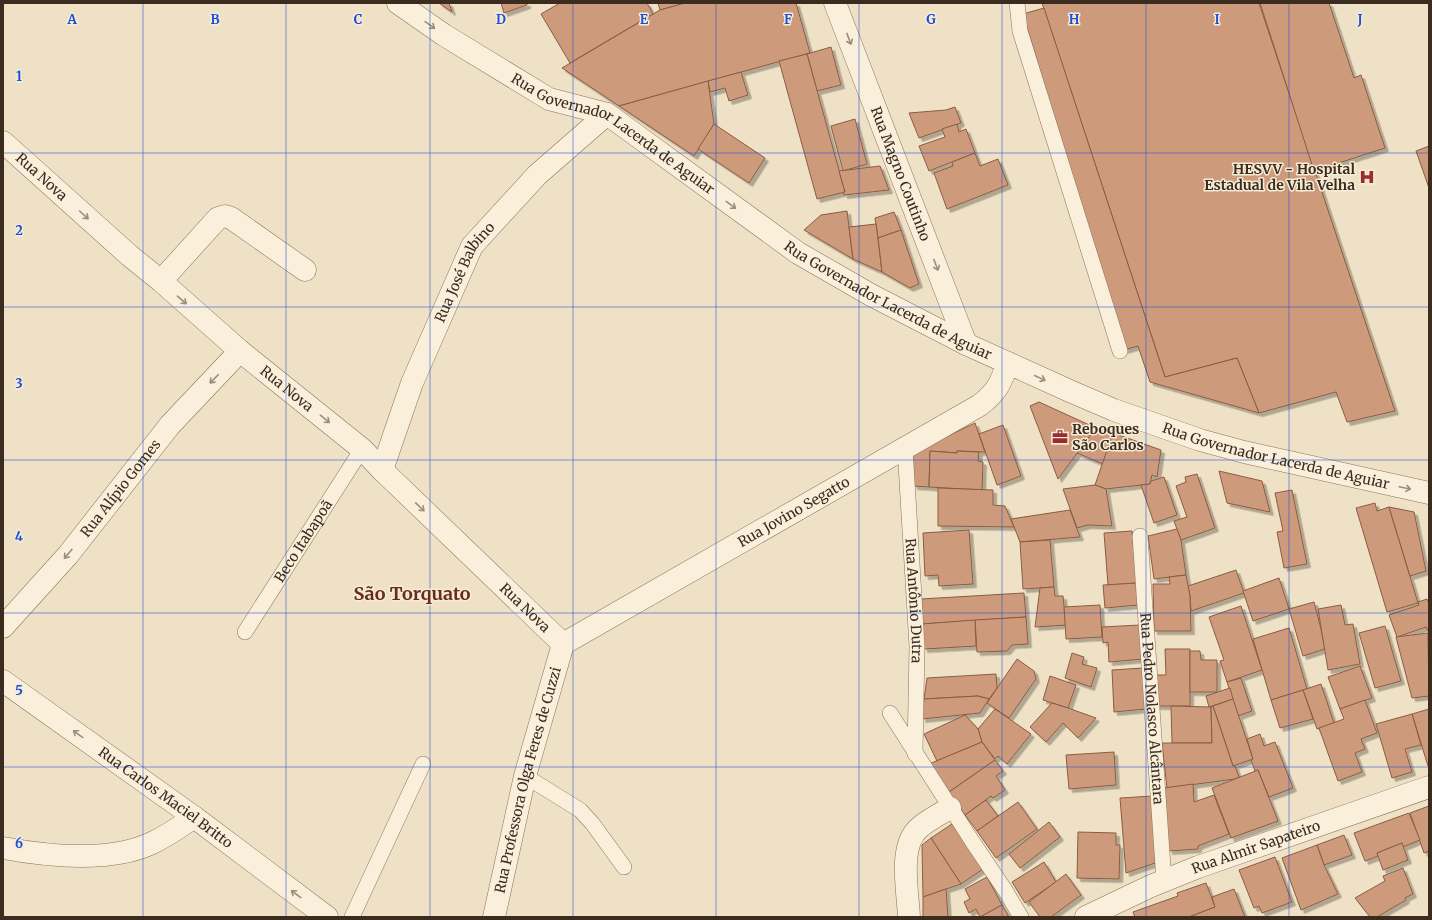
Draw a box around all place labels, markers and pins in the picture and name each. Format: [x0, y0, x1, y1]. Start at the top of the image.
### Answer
place label: HESVV - Hospital Estadual de Vila Velha [1204, 160, 1355, 194]
hospital icon: HESVV - Hospital Estadual de Vila Velha [1358, 168, 1376, 186]
place label: Reboques São Carlos [1072, 420, 1144, 454]
office icon: Reboques São Carlos [1051, 428, 1069, 446]

